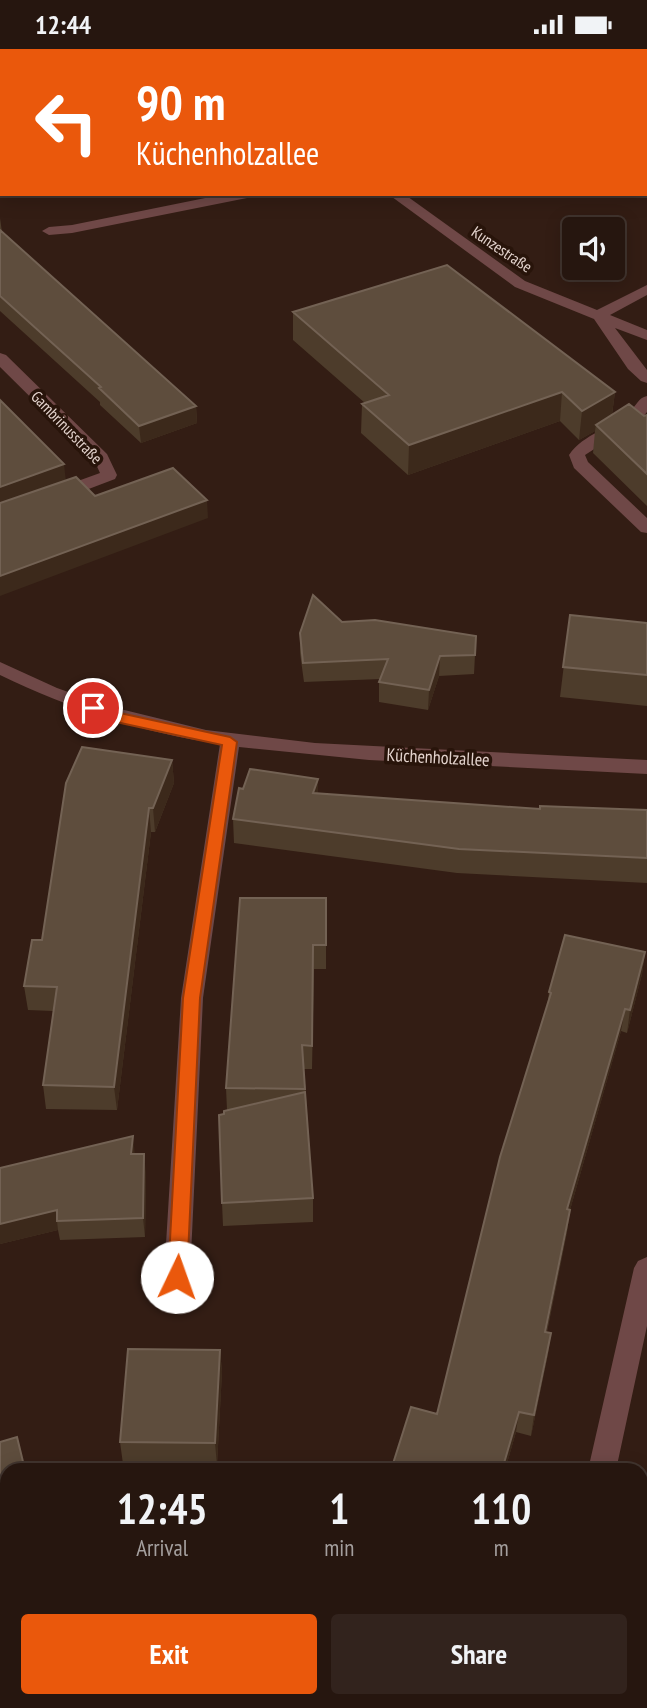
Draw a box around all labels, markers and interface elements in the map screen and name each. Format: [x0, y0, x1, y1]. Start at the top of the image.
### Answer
text: 12:44 [35, 8, 91, 41]
text: 90 m [136, 70, 225, 134]
icon: left [21, 77, 112, 168]
text: Küchenholzallee [136, 132, 319, 174]
map controls [562, 217, 625, 280]
button: sound [562, 217, 625, 280]
street label: Kunzestraße [468, 221, 536, 277]
street label: Gambrinusstraße [27, 386, 107, 468]
pin [63, 678, 123, 738]
icon: arrive [74, 689, 112, 727]
street label: Küchenholzallee [386, 743, 490, 771]
position arrow [140, 1240, 214, 1314]
text: 12:45 [117, 1481, 208, 1536]
text: 1 [329, 1481, 349, 1536]
text: 110 [471, 1481, 531, 1536]
text: Arrival [136, 1533, 188, 1562]
text: min [324, 1533, 354, 1562]
text: m [494, 1533, 509, 1562]
button: Exit [21, 1614, 317, 1694]
button: Share [331, 1614, 627, 1694]

